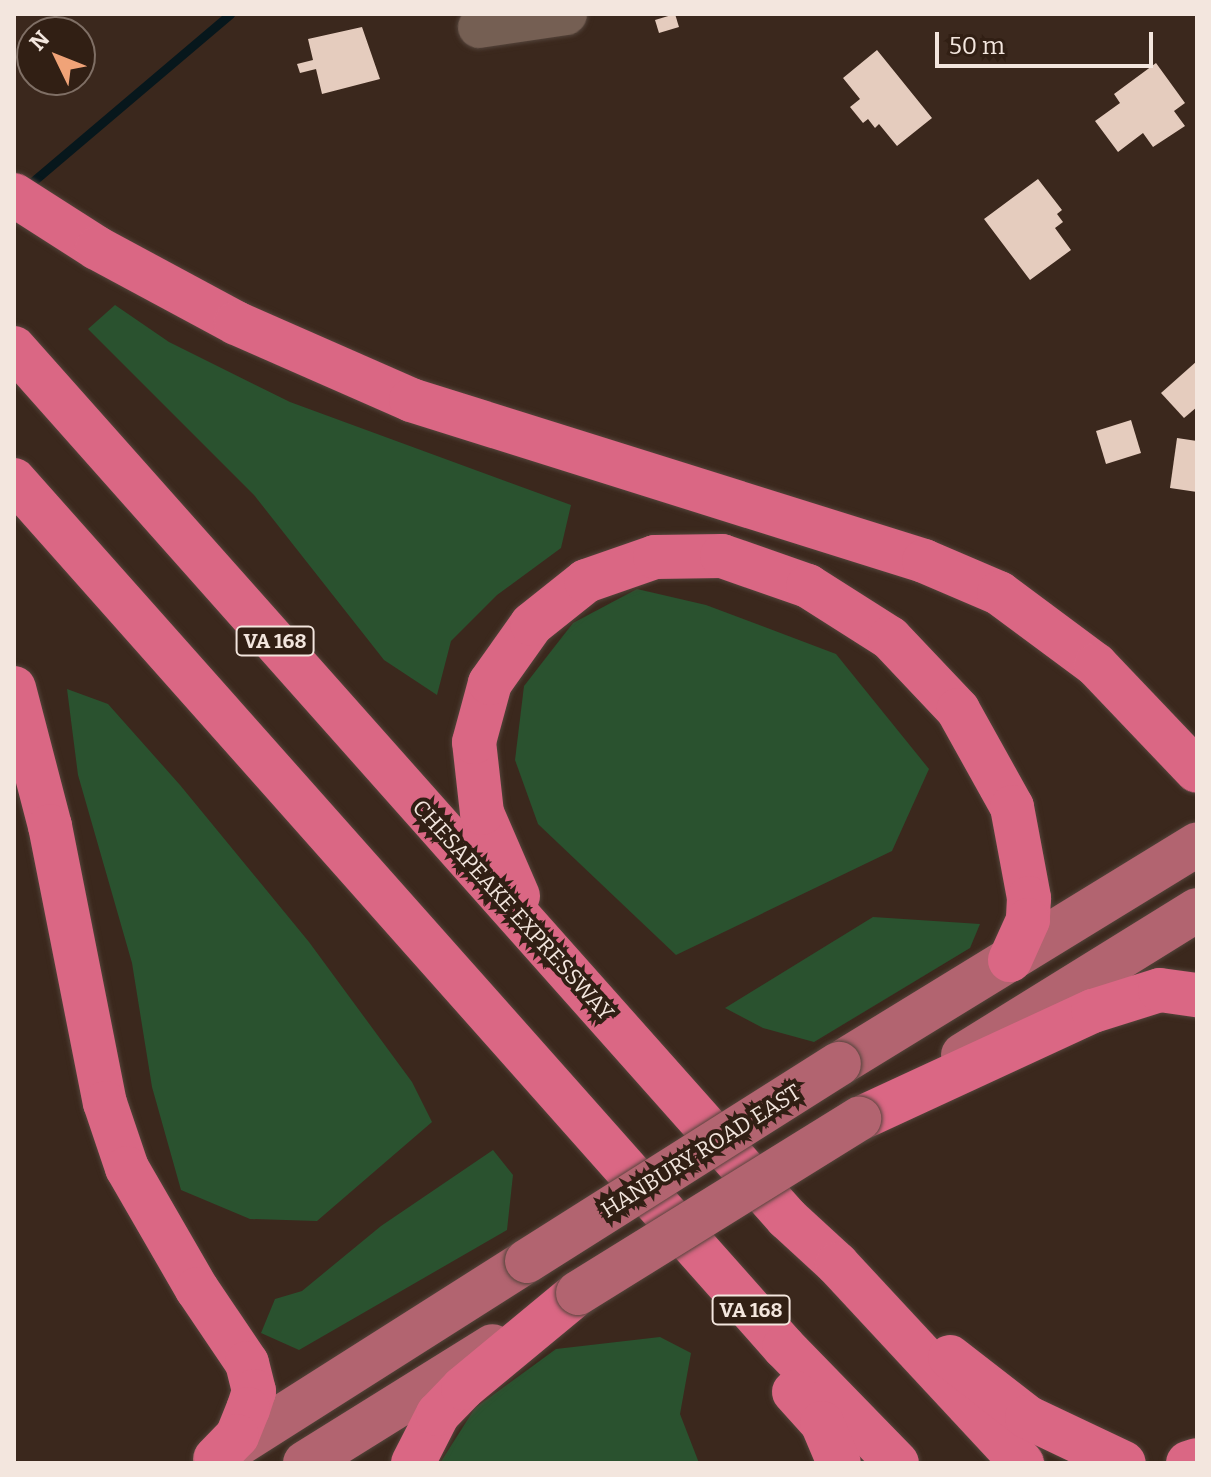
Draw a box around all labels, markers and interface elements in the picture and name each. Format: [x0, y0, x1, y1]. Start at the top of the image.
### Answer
north arrow [16, 16, 96, 96]
scale bar [939, 16, 1157, 66]
text: N [24, 25, 55, 56]
text: 50 m [949, 32, 1005, 60]
road number: VA 168 [235, 625, 315, 657]
street label: CHESAPEAKE EXPRESSWAY [407, 794, 619, 1026]
street label: HANBURY ROAD EAST [596, 1079, 806, 1223]
road number: VA 168 [711, 1294, 791, 1326]

